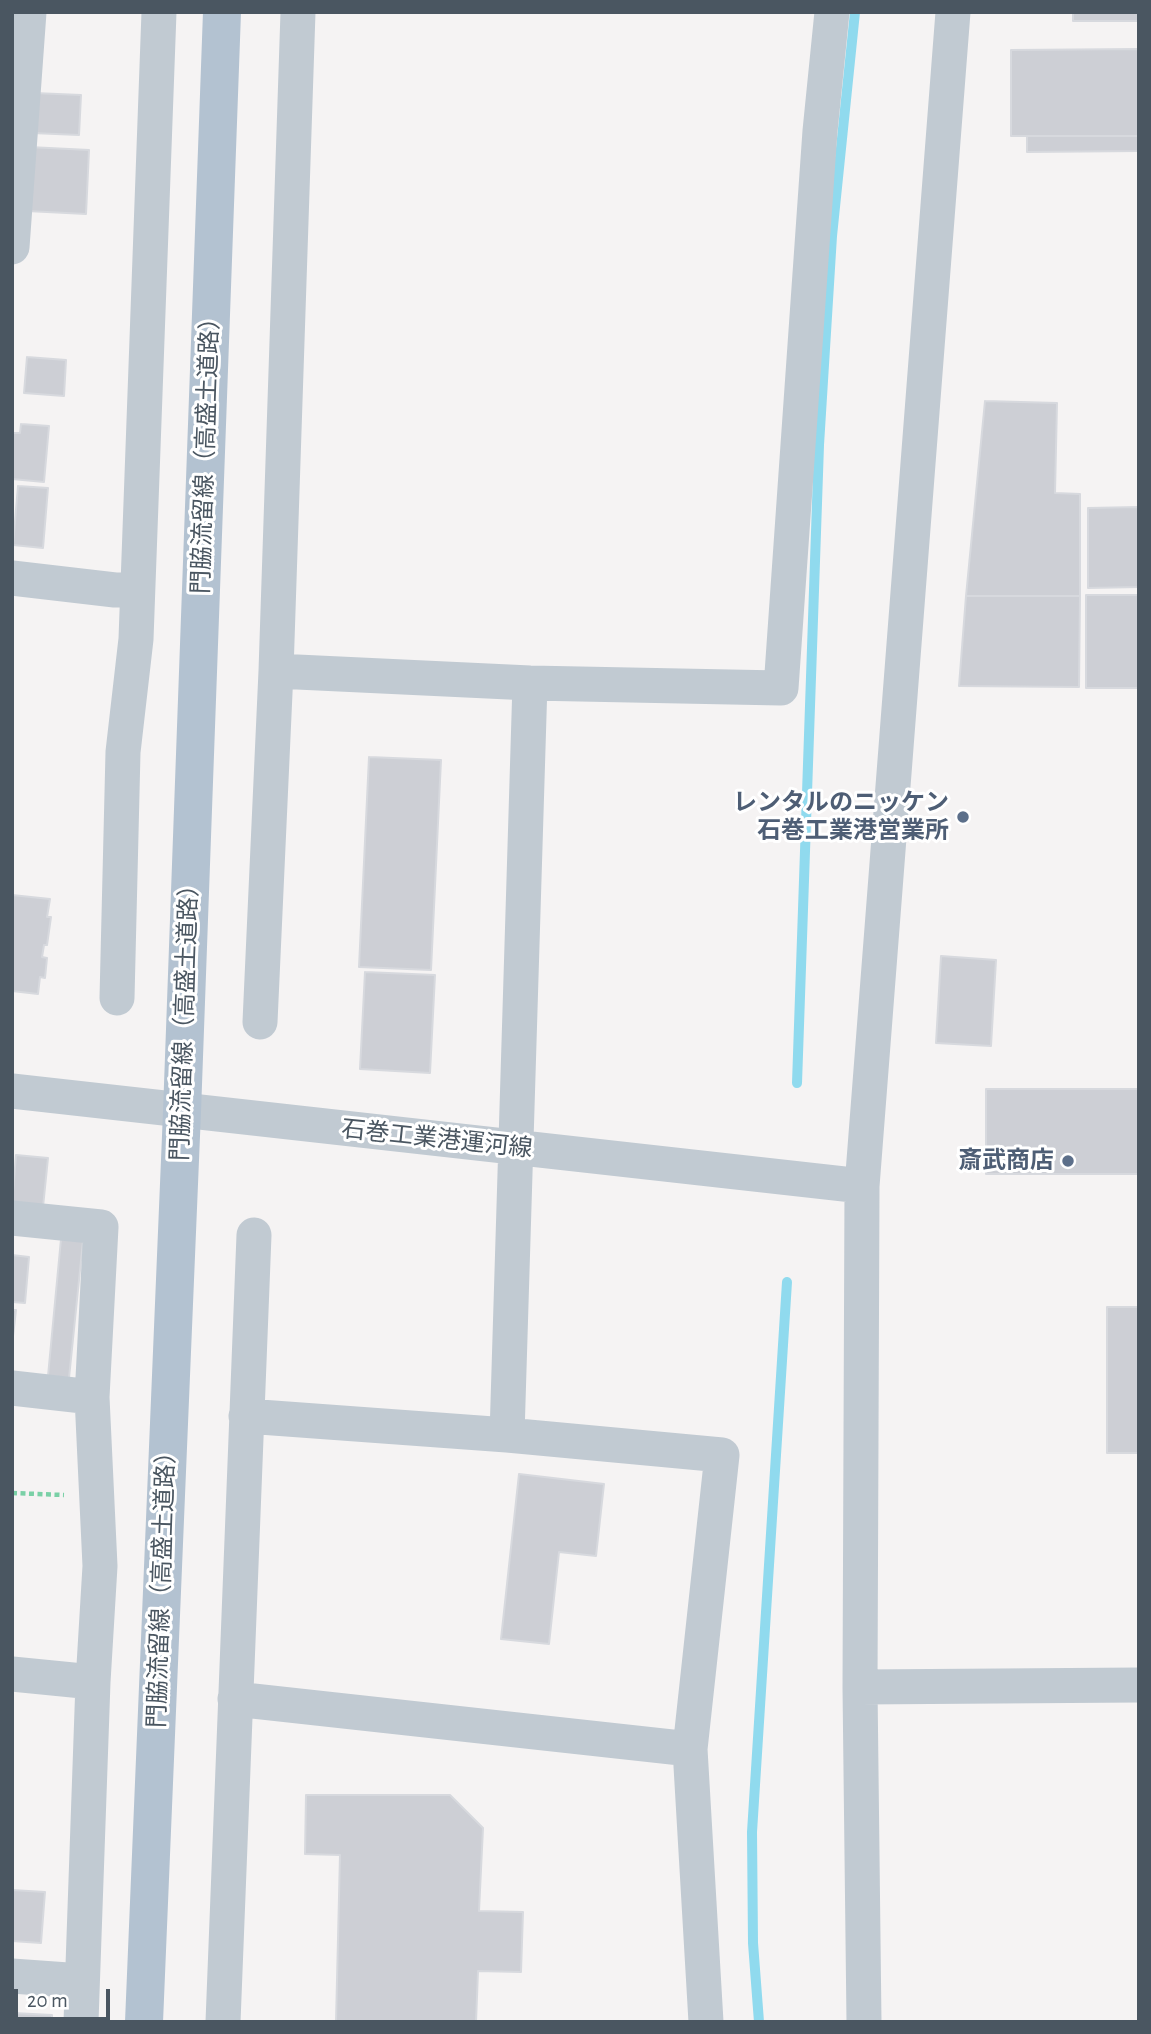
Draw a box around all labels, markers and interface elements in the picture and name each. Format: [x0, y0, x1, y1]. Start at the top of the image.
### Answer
street label: 門脇流留線（高盛土道路） [187, 306, 225, 594]
place label: レンタルのニッケン 石巻工業港営業所 [733, 789, 949, 845]
marker: レンタルのニッケン 石巻工業港営業所 [955, 809, 971, 825]
street label: 門脇流留線（高盛土道路） [166, 873, 204, 1161]
street label: 石巻工業港運河線 [340, 1115, 534, 1163]
place label: 斎武商店 [958, 1147, 1054, 1175]
marker: 斎武商店 [1060, 1153, 1076, 1169]
street label: 門脇流留線（高盛土道路） [143, 1440, 181, 1728]
scale bar [18, 1974, 114, 2018]
text: 20 m [27, 1990, 68, 2011]

